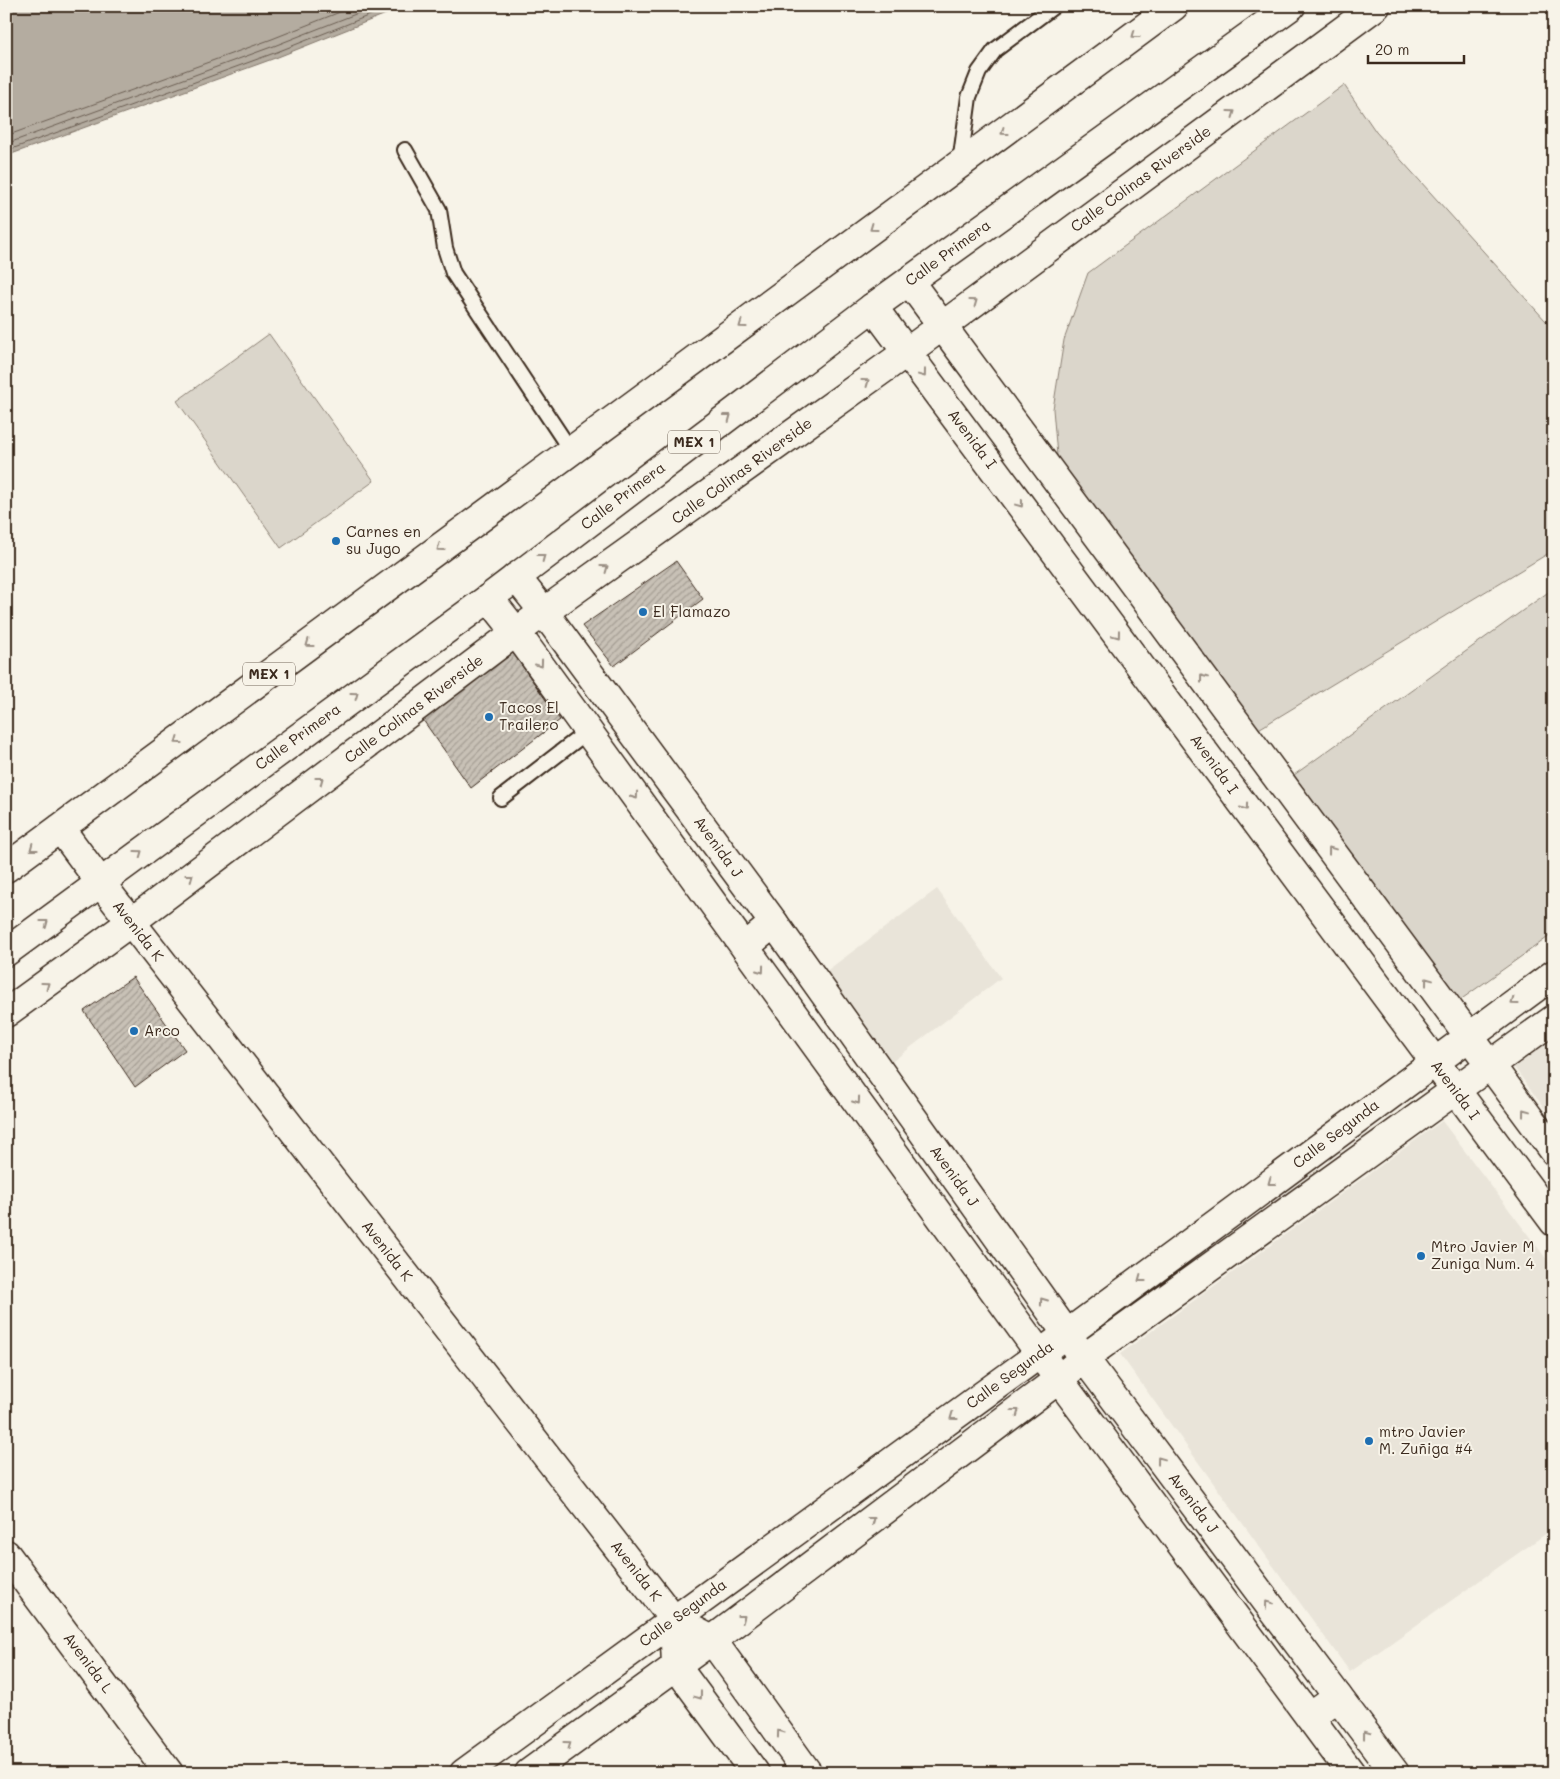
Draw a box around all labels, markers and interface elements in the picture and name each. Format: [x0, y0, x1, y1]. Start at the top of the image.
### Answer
one-way arrow [1131, 29, 1141, 38]
scale bar [1368, 32, 1464, 64]
text: 20 m [1375, 39, 1409, 59]
one-way arrow [1226, 110, 1235, 118]
street label: Calle Colinas Riverside [1066, 120, 1215, 236]
one-way arrow [1000, 126, 1010, 135]
street label: Calle Primera [901, 214, 994, 290]
one-way arrow [869, 222, 879, 231]
one-way arrow [968, 300, 977, 308]
one-way arrow [738, 319, 748, 328]
one-way arrow [917, 368, 926, 378]
one-way arrow [860, 379, 869, 387]
street label: Avenida I [944, 405, 1002, 472]
street label: Calle Colinas Riverside [667, 412, 816, 528]
one-way arrow [722, 414, 732, 423]
road number: MEX 1 [668, 431, 720, 454]
street label: Calle Primera [576, 457, 669, 534]
one-way arrow [1014, 498, 1023, 508]
place label: Carnes en su Jugo [346, 521, 421, 558]
marker: Carnes en su Jugo [330, 535, 342, 547]
one-way arrow [436, 542, 446, 551]
one-way arrow [536, 555, 545, 563]
one-way arrow [599, 565, 609, 574]
place label: El Flamazo [653, 601, 730, 621]
marker: El Flamazo [637, 606, 649, 618]
one-way arrow [1111, 629, 1120, 639]
one-way arrow [306, 639, 315, 647]
street label: Calle Colinas Riverside [340, 649, 487, 767]
one-way arrow [534, 658, 542, 667]
road number: MEX 1 [243, 662, 295, 686]
one-way arrow [1200, 674, 1209, 684]
one-way arrow [349, 692, 359, 701]
place label: Tacos El Trailero [499, 697, 559, 734]
street label: Calle Primera [251, 698, 344, 774]
marker: Tacos El Trailero [483, 711, 495, 723]
street label: Avenida I [1186, 730, 1243, 798]
one-way arrow [174, 735, 184, 744]
one-way arrow [314, 777, 323, 785]
one-way arrow [629, 790, 638, 800]
one-way arrow [1239, 801, 1248, 811]
street label: Avenida J [690, 812, 748, 882]
one-way arrow [29, 842, 39, 851]
one-way arrow [1328, 847, 1338, 856]
one-way arrow [133, 850, 143, 859]
one-way arrow [184, 875, 193, 883]
street label: Avenida K [109, 896, 169, 965]
one-way arrow [39, 920, 49, 929]
one-way arrow [755, 964, 764, 974]
one-way arrow [1425, 977, 1434, 987]
one-way arrow [40, 982, 49, 990]
one-way arrow [1510, 996, 1520, 1005]
place label: Arco [144, 1020, 180, 1040]
marker: Arco [128, 1025, 140, 1037]
street label: Avenida I [1427, 1056, 1485, 1123]
street label: Calle Segunda [1288, 1094, 1383, 1172]
one-way arrow [851, 1095, 859, 1104]
one-way arrow [1522, 1109, 1530, 1118]
street label: Avenida J [926, 1141, 984, 1211]
one-way arrow [1268, 1177, 1277, 1185]
street label: Avenida K [358, 1216, 418, 1285]
place label: Mtro Javier M Zuniga Num. 4 [1431, 1236, 1535, 1273]
marker: Mtro Javier M Zuniga Num. 4 [1415, 1250, 1427, 1262]
one-way arrow [1137, 1273, 1147, 1282]
one-way arrow [1040, 1297, 1049, 1306]
street label: Calle Segunda [962, 1336, 1057, 1413]
one-way arrow [1010, 1409, 1020, 1418]
one-way arrow [949, 1411, 959, 1420]
place label: mtro Javier M. Zuñiga #4 [1379, 1421, 1472, 1458]
marker: mtro Javier M. Zuñiga #4 [1363, 1435, 1375, 1447]
one-way arrow [1158, 1457, 1166, 1466]
street label: Avenida J [1164, 1468, 1224, 1537]
one-way arrow [866, 1517, 876, 1526]
street label: Avenida K [607, 1536, 667, 1605]
street label: Calle Segunda [635, 1574, 730, 1651]
one-way arrow [1266, 1601, 1274, 1610]
one-way arrow [736, 1615, 746, 1624]
street label: Avenida L [60, 1628, 118, 1697]
one-way arrow [693, 1690, 701, 1699]
one-way arrow [777, 1729, 786, 1739]
one-way arrow [1363, 1730, 1372, 1740]
one-way arrow [562, 1741, 572, 1750]

